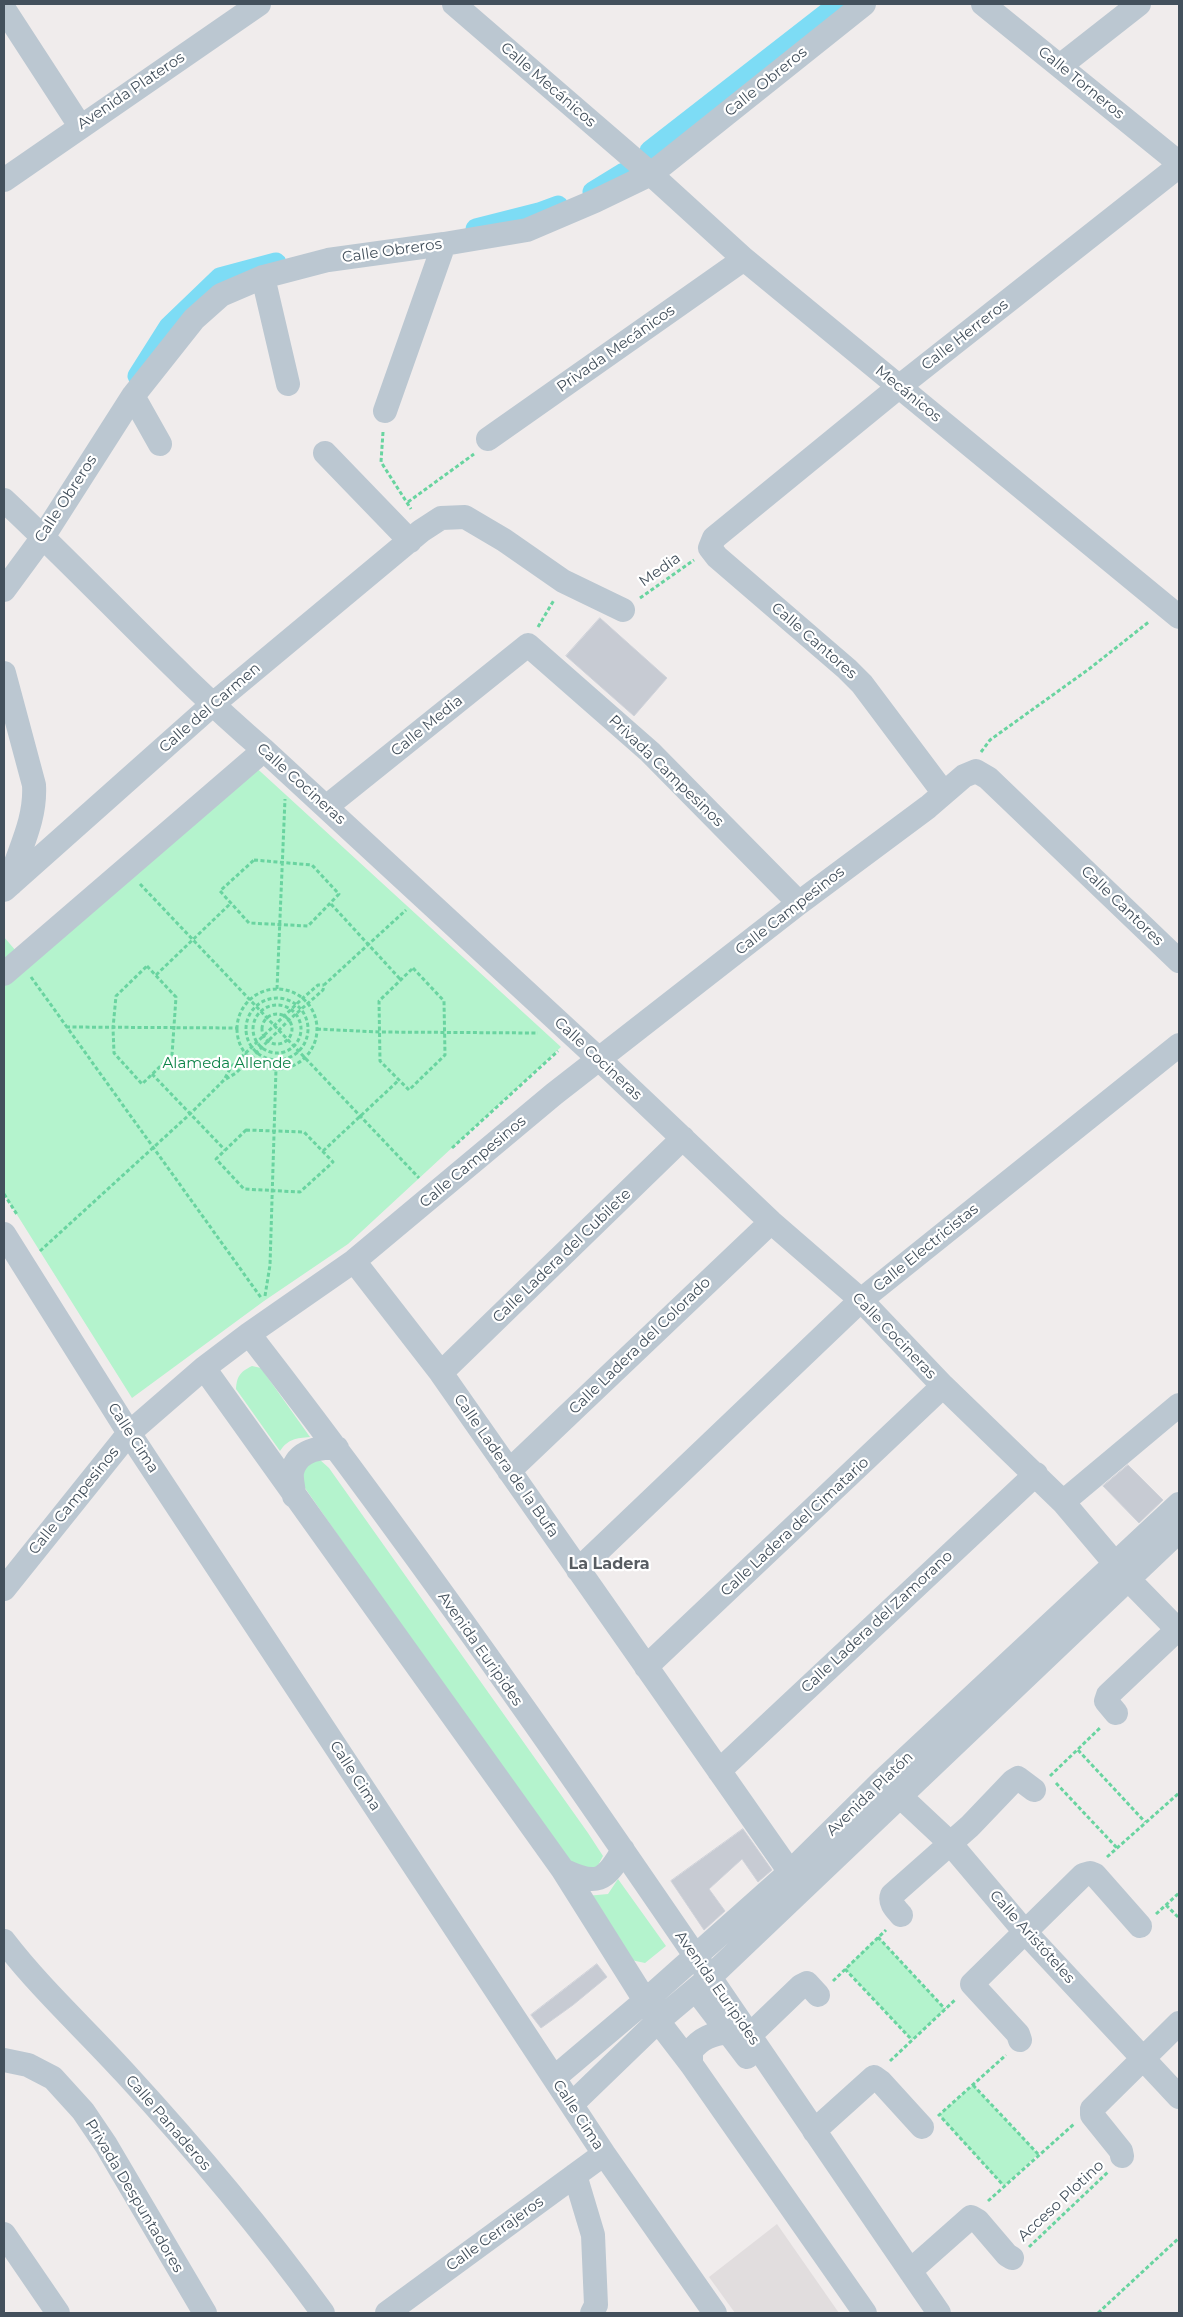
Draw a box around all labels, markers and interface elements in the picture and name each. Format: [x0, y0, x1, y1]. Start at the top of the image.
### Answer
street label: Calle Mecánicos [497, 39, 599, 131]
street label: Calle Obreros [721, 43, 811, 121]
street label: Calle Torneros [1034, 43, 1128, 123]
street label: Avenida Plateros [74, 48, 188, 134]
street label: Calle Obreros [341, 235, 443, 267]
street label: Calle Herreros [918, 296, 1012, 374]
street label: Privada Mecánicos [554, 302, 678, 396]
street label: Mecánicos [871, 362, 945, 426]
street label: Calle Obreros [31, 452, 101, 546]
street label: Media [636, 549, 684, 591]
street label: Calle Cantores [768, 599, 860, 683]
street label: Calle del Carmen [156, 659, 264, 757]
street label: Calle Media [388, 692, 466, 760]
street label: Privada Campesinos [605, 711, 727, 831]
street label: Calle Cocineras [253, 739, 349, 829]
street label: Calle Cantores [1077, 862, 1167, 950]
street label: Calle Campesinos [732, 863, 848, 959]
street label: Calle Cocineras [550, 1014, 646, 1104]
park label: Alameda Allende [163, 1055, 291, 1073]
street label: Calle Campesinos [416, 1112, 530, 1212]
street label: Calle Ladera del Cubilete [489, 1185, 635, 1327]
street label: Calle Electricistas [870, 1200, 982, 1296]
street label: Calle Ladera del Colorado [566, 1274, 714, 1418]
street label: Calle Cocineras [848, 1289, 940, 1383]
street label: Calle Ladera de la Bufa [450, 1391, 562, 1541]
street label: Calle Cima [104, 1400, 162, 1476]
street label: Calle Campesinos [25, 1444, 123, 1558]
street label: Calle Ladera del Cimatario [717, 1454, 873, 1600]
street label: Calle Ladera del Zamorano [798, 1547, 956, 1697]
district label: La Ladera [568, 1554, 650, 1574]
street label: Avenida Euripides [434, 1588, 526, 1710]
street label: Calle Cima [326, 1738, 384, 1814]
street label: Avenida Platón [823, 1748, 917, 1840]
street label: Calle Aristóteles [986, 1887, 1078, 1987]
street label: Avenida Euripides [671, 1927, 763, 2049]
street label: Calle Panaderos [122, 2072, 214, 2174]
street label: Calle Cima [549, 2077, 607, 2153]
street label: Privada Despuntadores [81, 2116, 187, 2276]
street label: Acceso Plotino [1014, 2157, 1108, 2245]
street label: Calle Cerrajeros [443, 2193, 547, 2275]

